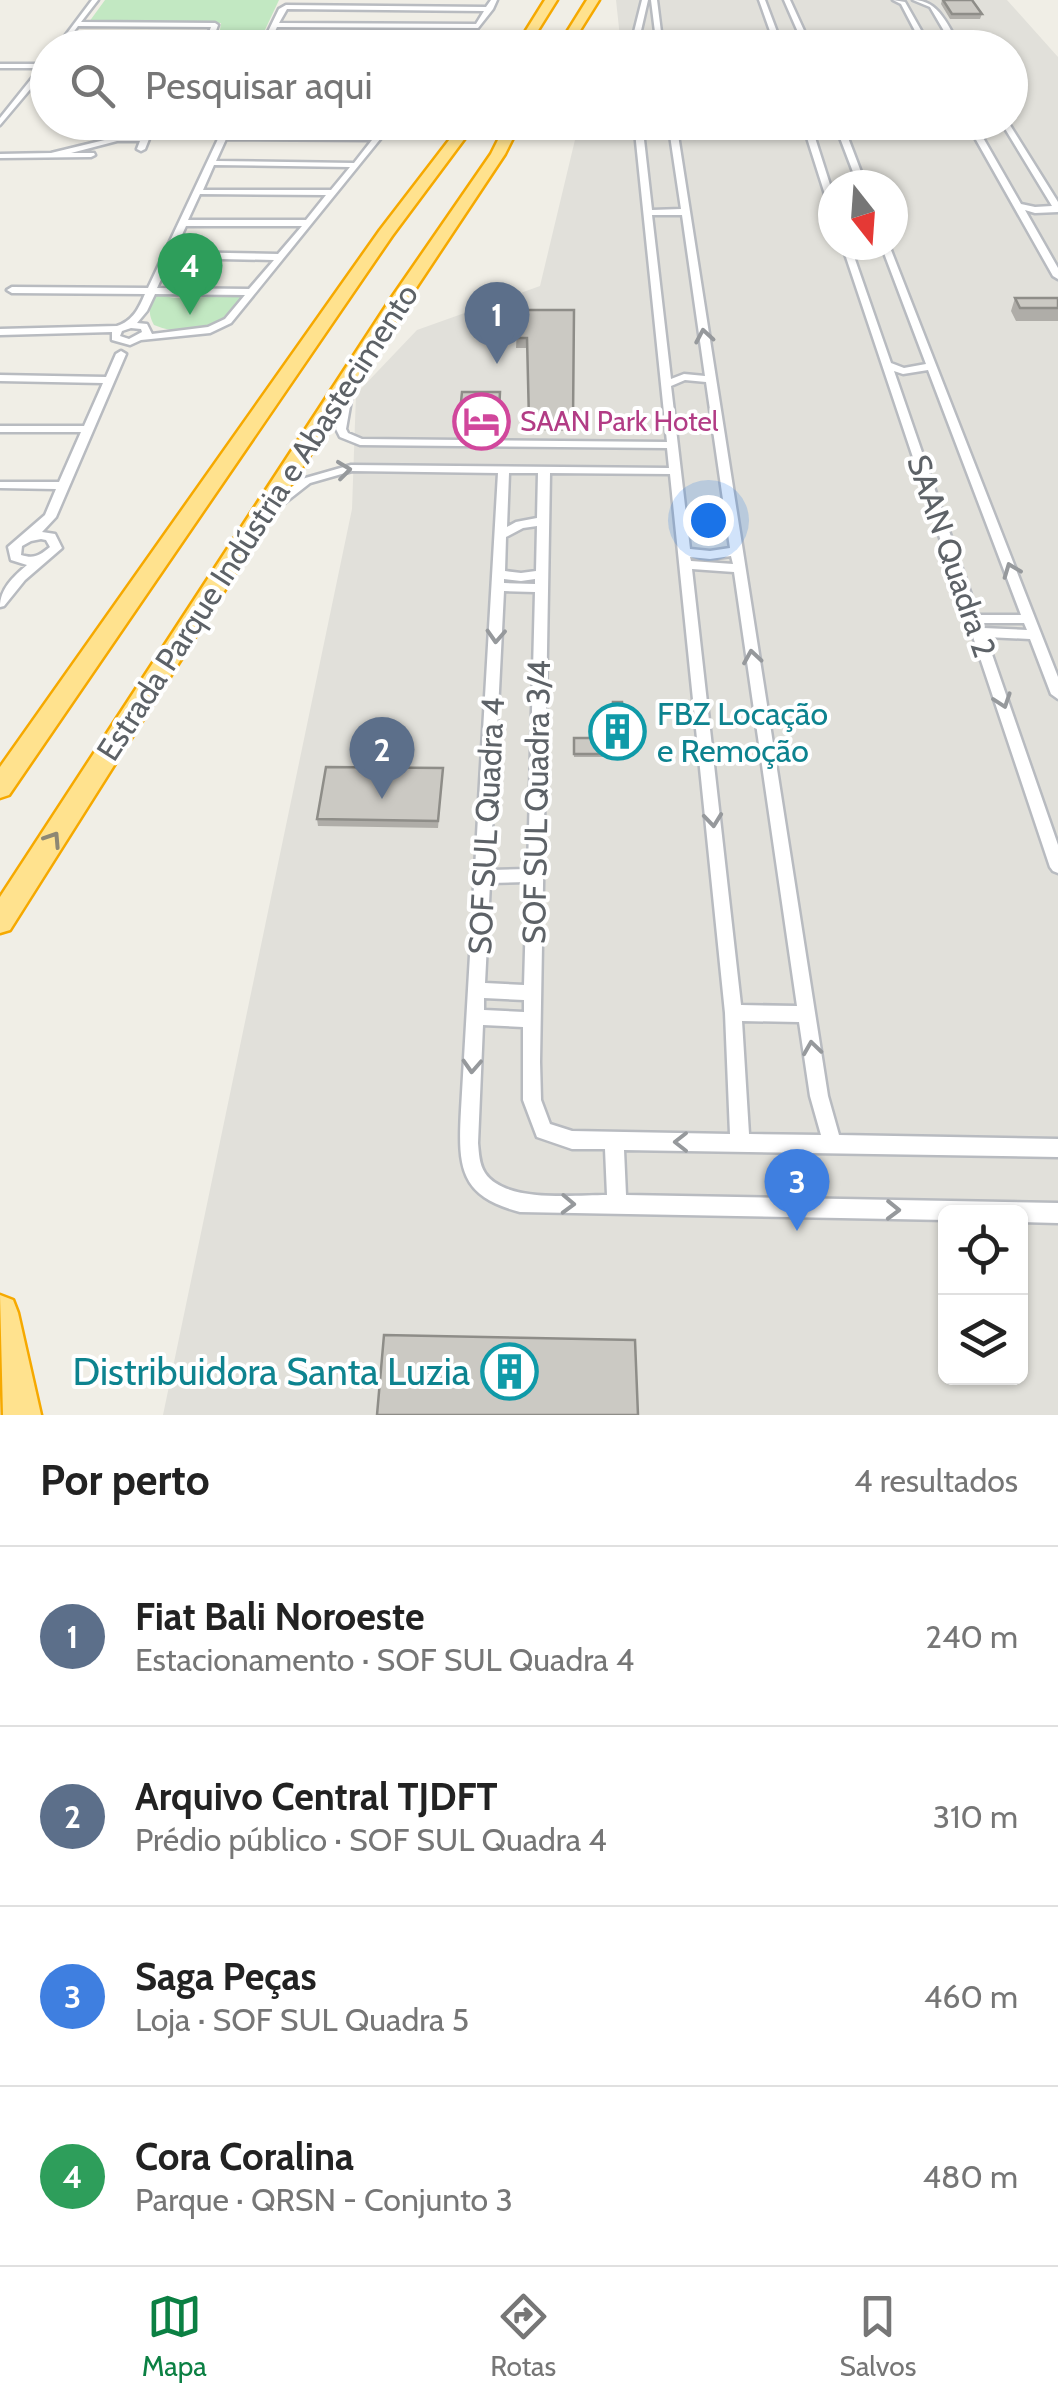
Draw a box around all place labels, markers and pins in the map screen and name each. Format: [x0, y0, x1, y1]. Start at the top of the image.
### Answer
pin: 4 [158, 232, 222, 315]
pin: 1 [464, 282, 530, 364]
hotel icon: SAAN Park Hotel [451, 391, 511, 451]
place label: SAAN Park Hotel [520, 404, 719, 438]
place label: FBZ Locação e Remoção [657, 694, 828, 770]
building icon: FBZ Locação e Remoção [588, 701, 648, 761]
pin: 2 [350, 716, 414, 799]
pin: 3 [764, 1148, 830, 1231]
building icon: Distribuidora Santa Luzia [479, 1341, 539, 1401]
place label: Distribuidora Santa Luzia [73, 1348, 470, 1395]

